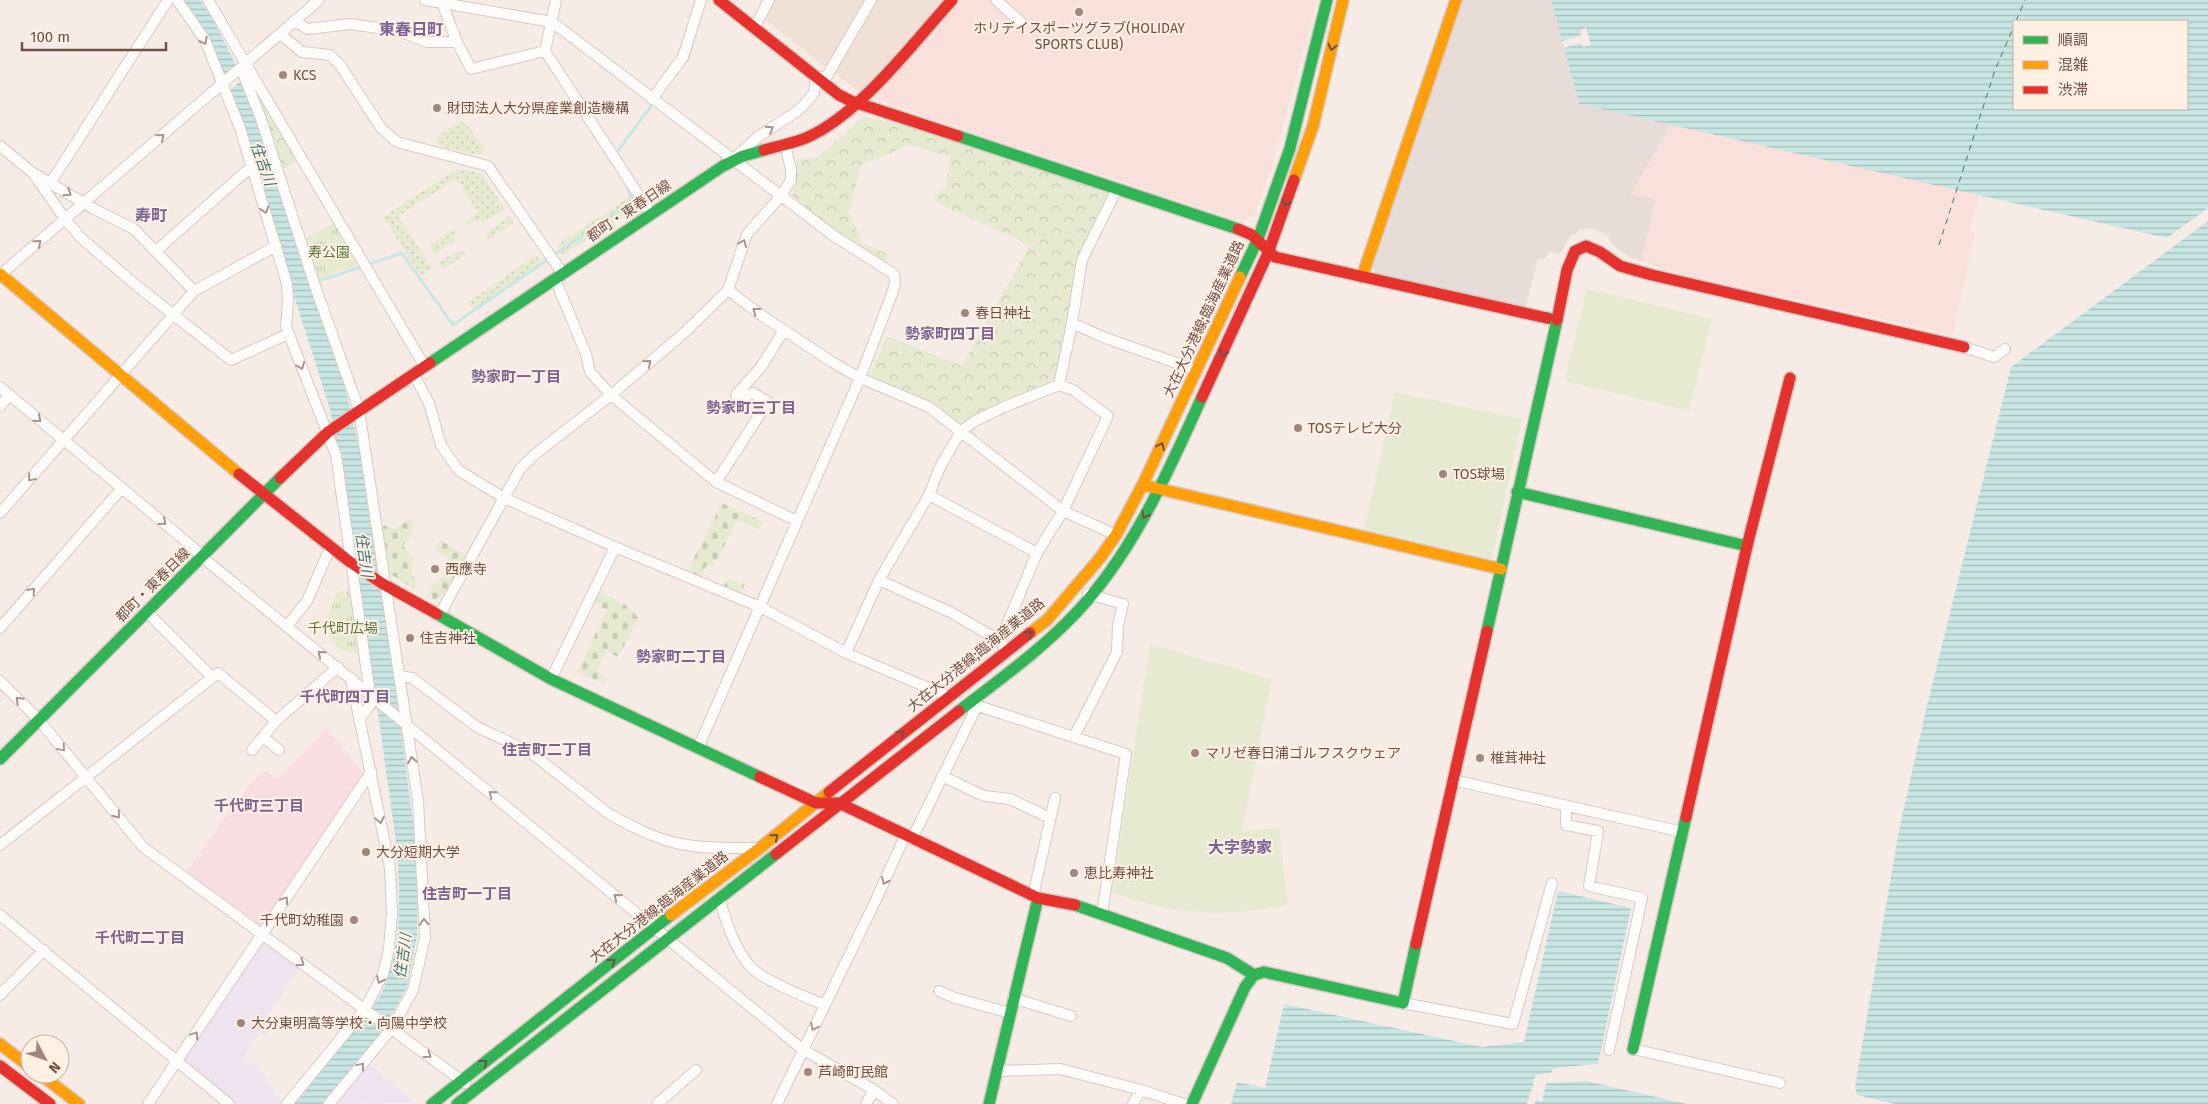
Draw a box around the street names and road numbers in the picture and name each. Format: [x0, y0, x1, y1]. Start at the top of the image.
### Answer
street label: 都町・東春日線 [584, 177, 674, 245]
street label: 大在大分港線;臨海産業道路 [1160, 238, 1248, 400]
street label: 都町・東春日線 [112, 544, 194, 626]
street label: 大在大分港線;臨海産業道路 [904, 594, 1048, 716]
street label: 大在大分港線;臨海産業道路 [586, 848, 732, 966]

